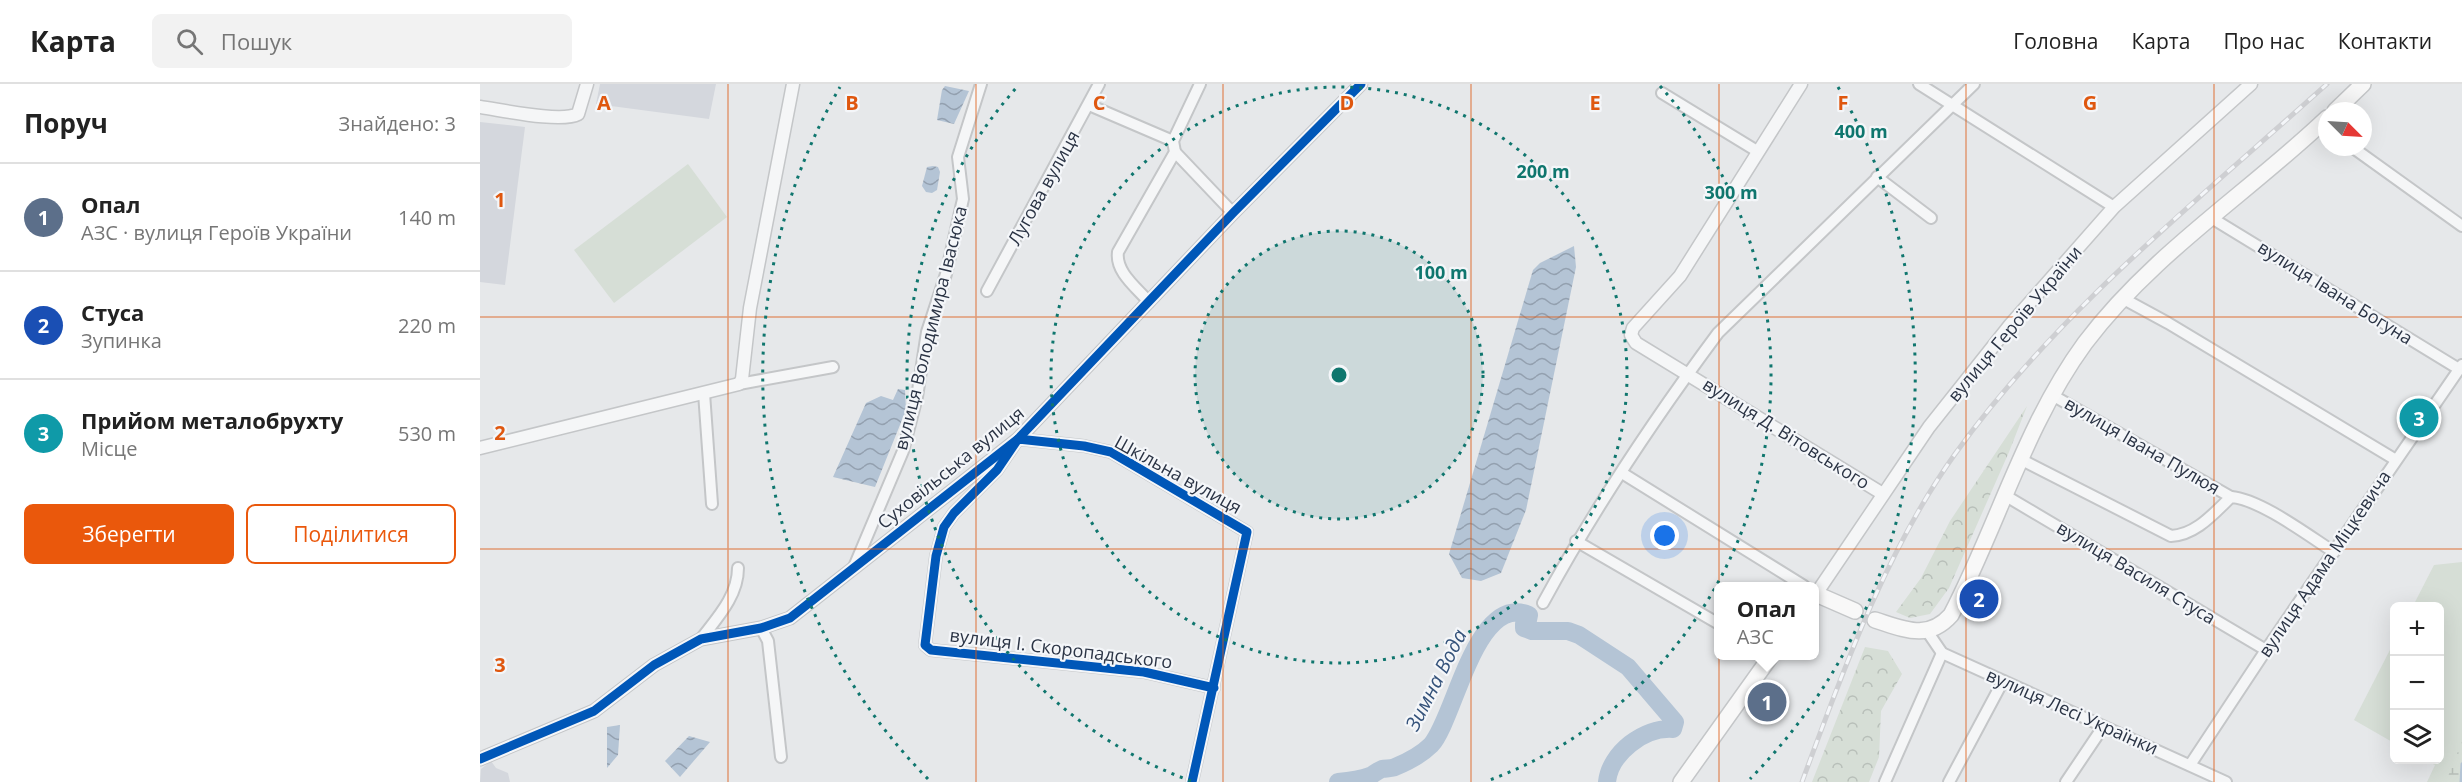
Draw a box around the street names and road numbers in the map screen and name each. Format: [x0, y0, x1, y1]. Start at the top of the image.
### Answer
street label: Лугова вулиця [1002, 126, 1085, 249]
street label: вулиця Володимира Івасюка [888, 203, 972, 452]
street label: вулиця Івана Богуна [2254, 235, 2418, 350]
street label: вулиця Героїв України [1942, 240, 2087, 406]
street label: вулиця Д. Вітовського [1699, 372, 1875, 494]
street label: вулиця Івана Пулюя [2060, 391, 2225, 499]
street label: Суховільська вулиця [872, 401, 1029, 534]
street label: Шкільна вулиця [1111, 429, 1246, 519]
street label: вулиця Адама Міцкевича [2253, 465, 2396, 662]
street label: вулиця Василя Стуса [2053, 515, 2220, 629]
street label: вулиця І. Скоропадського [948, 622, 1174, 674]
street label: вулиця Лесі Українки [1983, 662, 2162, 760]

